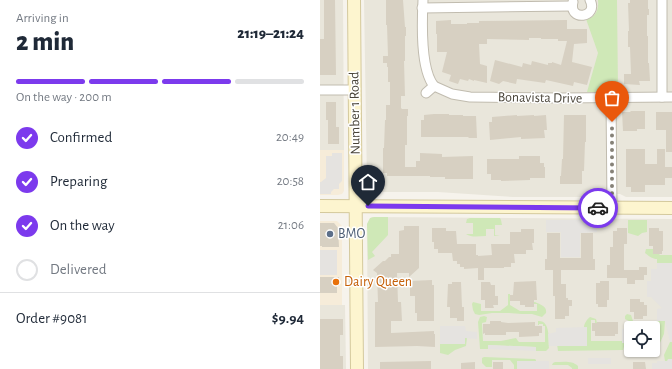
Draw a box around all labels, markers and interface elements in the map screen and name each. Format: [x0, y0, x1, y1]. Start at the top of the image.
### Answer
text: Arriving in [16, 12, 69, 25]
text: 21:19–21:24 [237, 26, 304, 41]
text: 2 min [16, 29, 74, 55]
street label: Number 1 Road [347, 71, 363, 155]
pin [595, 81, 629, 122]
icon: bag [601, 87, 623, 109]
street label: Bonavista Drive [498, 90, 582, 106]
text: On the way · 200 m [16, 91, 112, 104]
icon: check [16, 127, 38, 149]
text: Confirmed [50, 130, 112, 145]
text: 20:49 [276, 131, 304, 144]
pin [351, 165, 385, 206]
icon: check [16, 171, 38, 193]
icon: home [357, 171, 379, 193]
text: Preparing [50, 174, 107, 189]
text: 20:58 [277, 175, 304, 188]
courier [578, 188, 618, 228]
icon: car [587, 197, 609, 219]
icon: check [16, 215, 38, 237]
text: On the way [50, 218, 115, 233]
text: 21:06 [278, 219, 304, 232]
place label: BMO [338, 227, 366, 241]
marker: BMO [325, 229, 335, 239]
text: Delivered [50, 262, 107, 277]
place label: Dairy Queen [344, 275, 412, 289]
marker: Dairy Queen [331, 277, 341, 287]
text: Order #9081 [16, 311, 87, 326]
text: $9.94 [272, 311, 304, 326]
map controls [624, 321, 660, 357]
button: locate [624, 321, 660, 357]

